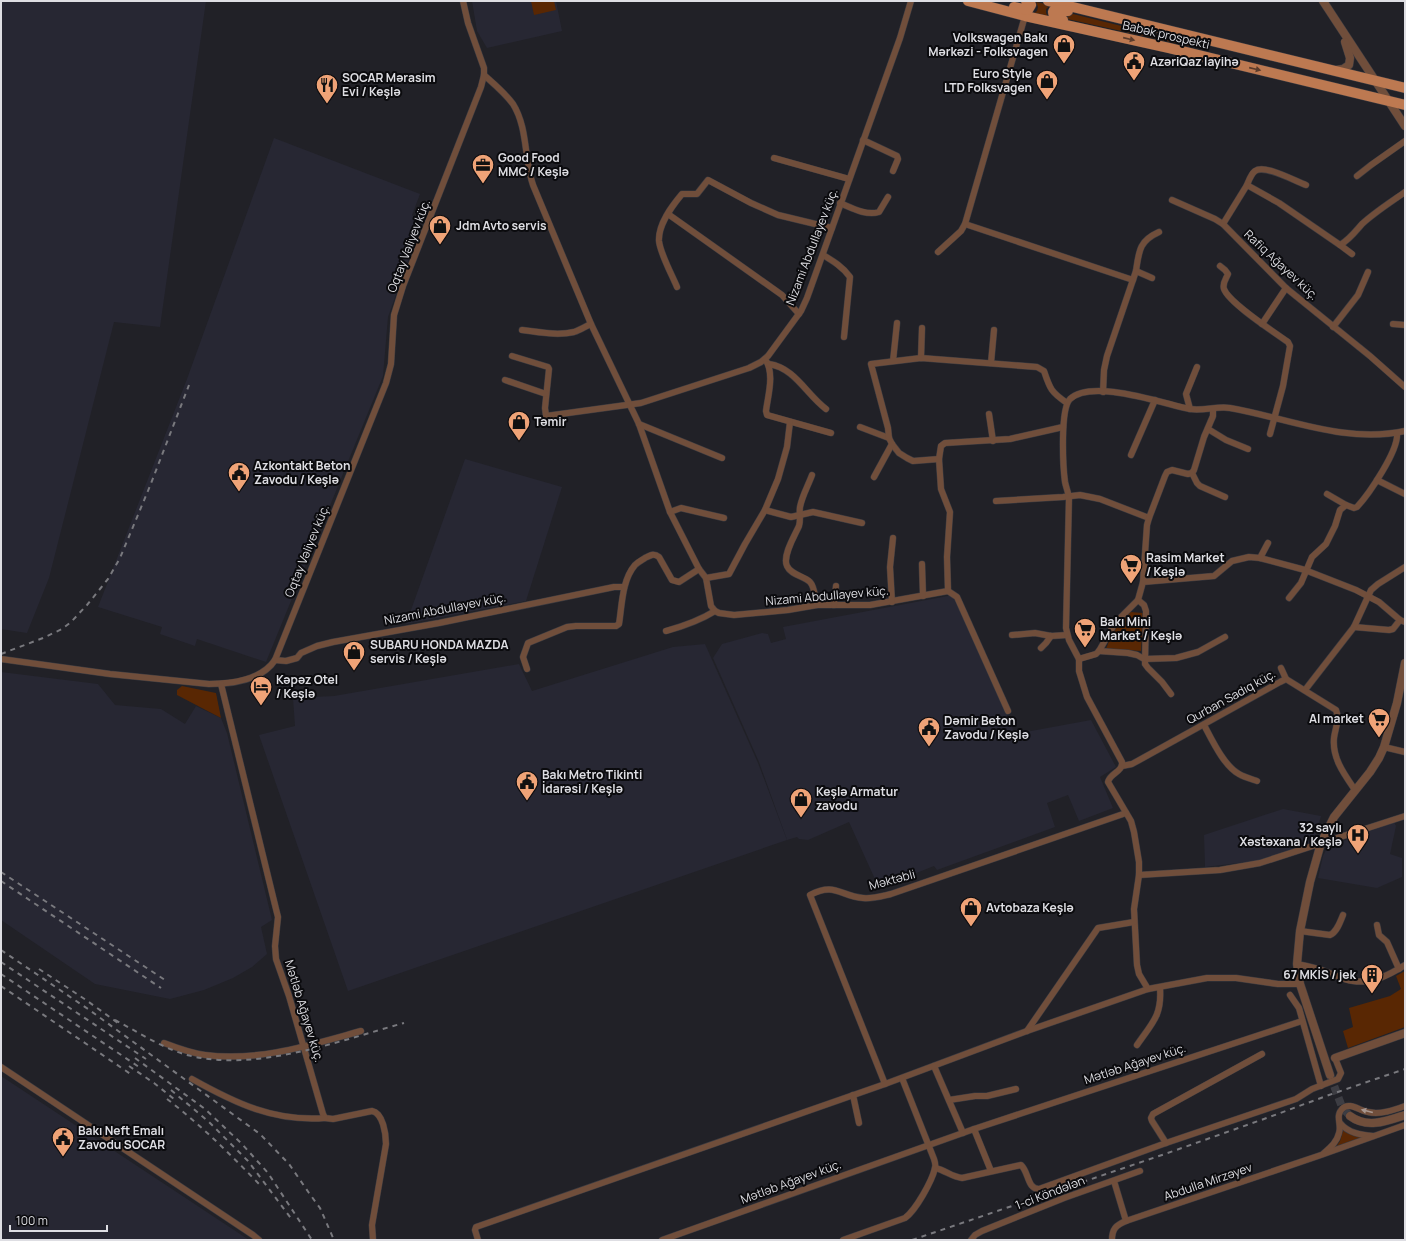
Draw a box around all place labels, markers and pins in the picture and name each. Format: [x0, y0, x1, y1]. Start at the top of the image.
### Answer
place label: Volkswagen Bakı Mərkəzi - Folksvagen [928, 29, 1048, 60]
shop icon: Volkswagen Bakı Mərkəzi - Folksvagen [1051, 32, 1077, 65]
public building icon: AzəriQaz layihə [1121, 49, 1147, 82]
place label: AzəriQaz layihə [1150, 53, 1239, 70]
place label: Euro Style LTD Folksvagen [944, 65, 1032, 96]
shop icon: Euro Style LTD Folksvagen [1034, 68, 1060, 101]
place label: SOCAR Mərasim Evi / Keşlə [342, 69, 436, 100]
restaurant icon: SOCAR Mərasim Evi / Keşlə [314, 72, 340, 105]
place label: Good Food MMC / Keşlə [498, 149, 569, 180]
office icon: Good Food MMC / Keşlə [470, 152, 496, 185]
shop icon: Jdm Avto servis [427, 213, 453, 246]
place label: Jdm Avto servis [456, 217, 547, 234]
shop icon: Təmir [506, 409, 532, 442]
place label: Təmir [534, 413, 567, 430]
place label: Azkontakt Beton Zavodu / Keşlə [254, 457, 350, 488]
public building icon: Azkontakt Beton Zavodu / Keşlə [226, 460, 252, 493]
place label: Rasim Market / Keşlə [1146, 549, 1225, 580]
supermarket icon: Rasim Market / Keşlə [1118, 552, 1144, 585]
place label: Bakı Mini Market / Keşlə [1100, 613, 1182, 644]
supermarket icon: Bakı Mini Market / Keşlə [1072, 616, 1098, 649]
place label: SUBARU HONDA MAZDA servis / Keşlə [370, 636, 508, 667]
shop icon: SUBARU HONDA MAZDA servis / Keşlə [341, 639, 367, 672]
place label: Kəpəz Otel / Keşlə [276, 671, 338, 702]
hotel icon: Kəpəz Otel / Keşlə [248, 674, 274, 707]
supermarket icon: Al market [1366, 706, 1392, 739]
place label: Al market [1309, 710, 1364, 727]
place label: Dəmir Beton Zavodu / Keşlə [944, 712, 1029, 743]
public building icon: Dəmir Beton Zavodu / Keşlə [916, 715, 942, 748]
place label: Bakı Metro Tikinti İdarəsi / Keşlə [542, 766, 642, 797]
public building icon: Bakı Metro Tikinti İdarəsi / Keşlə [514, 769, 540, 802]
place label: Keşlə Armatur zavodu [816, 783, 898, 814]
shop icon: Keşlə Armatur zavodu [788, 786, 814, 819]
place label: 32 saylı Xəstəxana / Keşlə [1240, 819, 1342, 850]
hospital icon: 32 saylı Xəstəxana / Keşlə [1345, 822, 1371, 855]
shop icon: Avtobaza Keşlə [958, 895, 984, 928]
place label: Avtobaza Keşlə [986, 899, 1074, 916]
building icon: 67 MKİS / jek [1359, 962, 1385, 995]
place label: 67 MKİS / jek [1283, 966, 1357, 983]
place label: Bakı Neft Emalı Zavodu SOCAR [78, 1122, 165, 1153]
public building icon: Bakı Neft Emalı Zavodu SOCAR [50, 1125, 76, 1158]

